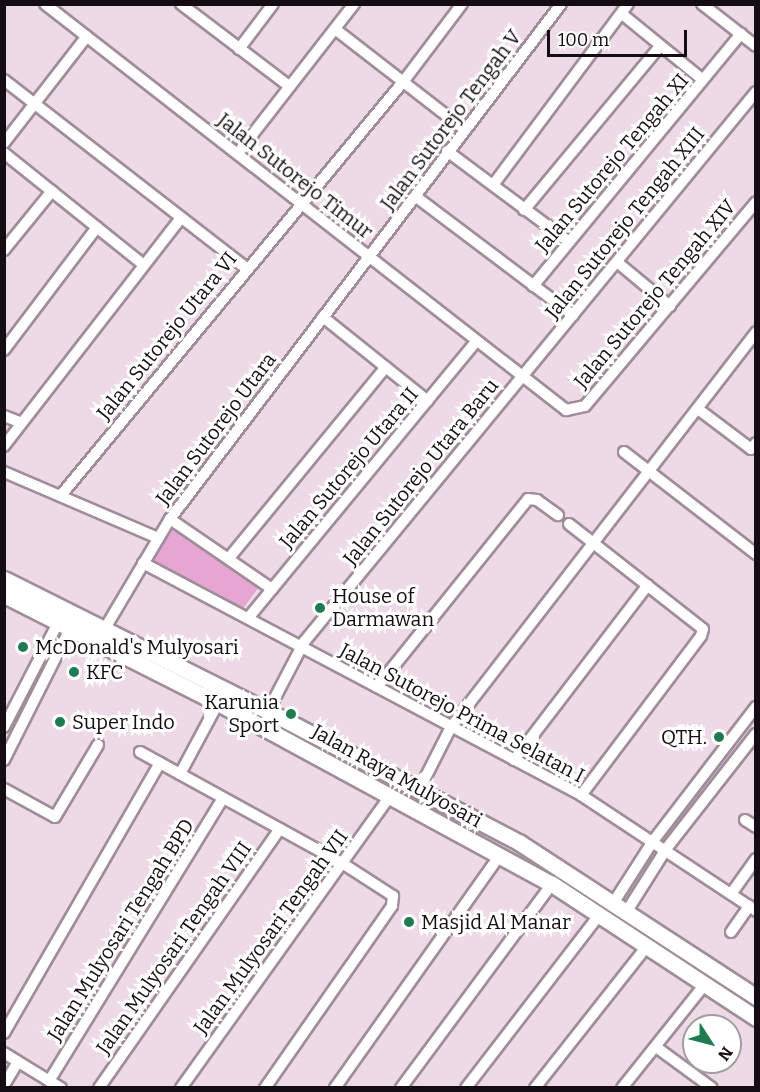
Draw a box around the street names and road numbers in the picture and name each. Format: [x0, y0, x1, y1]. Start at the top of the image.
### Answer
street label: Jalan Sutorejo Tengah V [375, 25, 527, 215]
street label: Jalan Sutorejo Tengah XI [530, 69, 694, 257]
street label: Jalan Sutorejo Timur [213, 108, 377, 244]
street label: Jalan Sutorejo Tengah XIII [540, 122, 710, 324]
street label: Jalan Sutorejo Tengah XIV [569, 195, 741, 393]
street label: Jalan Sutorejo Utara VI [92, 247, 242, 425]
street label: Jalan Sutorejo Utara [151, 348, 281, 510]
street label: Jalan Sutorejo Utara Baru [338, 374, 504, 570]
street label: Jalan Sutorejo Utara II [275, 383, 423, 553]
street label: Jalan Sutorejo Prima Selatan I [336, 638, 588, 788]
street label: Jalan Raya Mulyosari [308, 719, 486, 833]
street label: Jalan Mulyosari Tengah BPD [43, 815, 199, 1045]
street label: Jalan Mulyosari Tengah VII [189, 825, 353, 1039]
street label: Jalan Mulyosari Tengah VIII [91, 837, 257, 1059]

